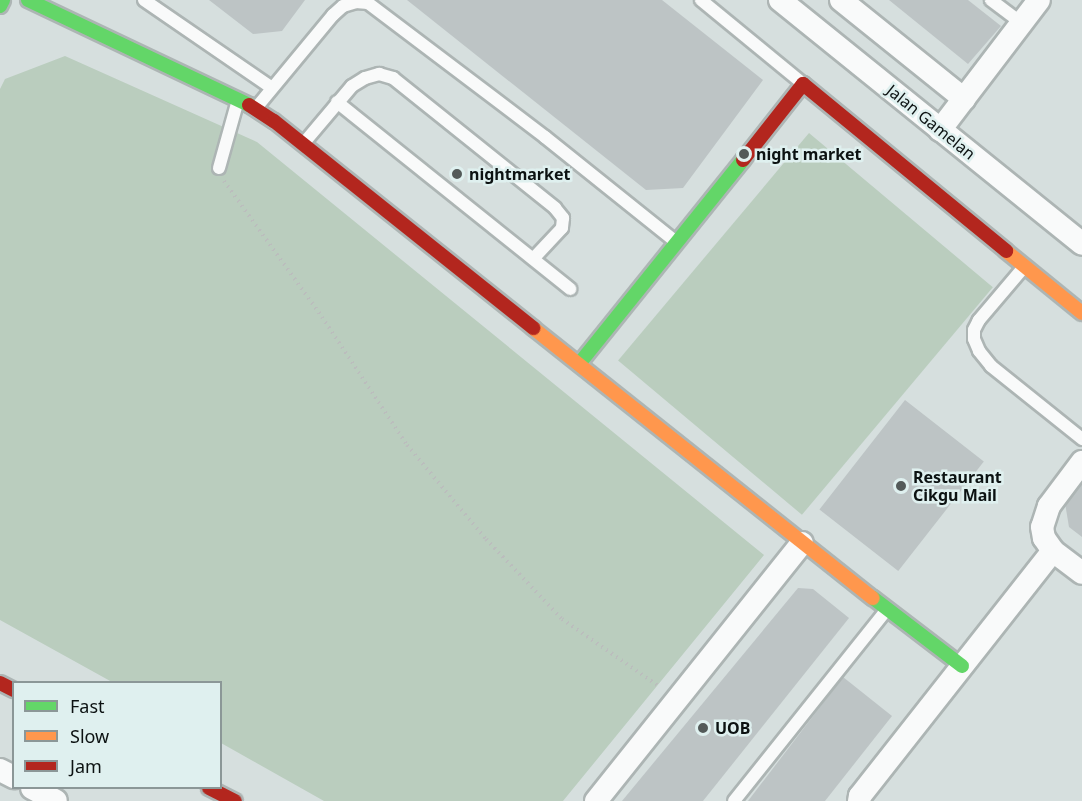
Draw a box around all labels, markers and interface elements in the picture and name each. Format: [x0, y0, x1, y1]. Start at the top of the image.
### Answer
street label: Jalan Gamelan [883, 81, 979, 163]
place label: night market [756, 144, 862, 164]
marker: night market [737, 147, 751, 161]
place label: nightmarket [469, 164, 570, 184]
marker: nightmarket [450, 167, 464, 181]
place label: Restaurant Cikgu Mail [913, 467, 1002, 505]
marker: Restaurant Cikgu Mail [894, 479, 908, 493]
legend [12, 681, 222, 789]
text: Fast [70, 694, 105, 718]
place label: UOB [715, 718, 750, 738]
marker: UOB [696, 721, 710, 735]
text: Slow [70, 724, 109, 748]
text: Jam [70, 754, 102, 778]

